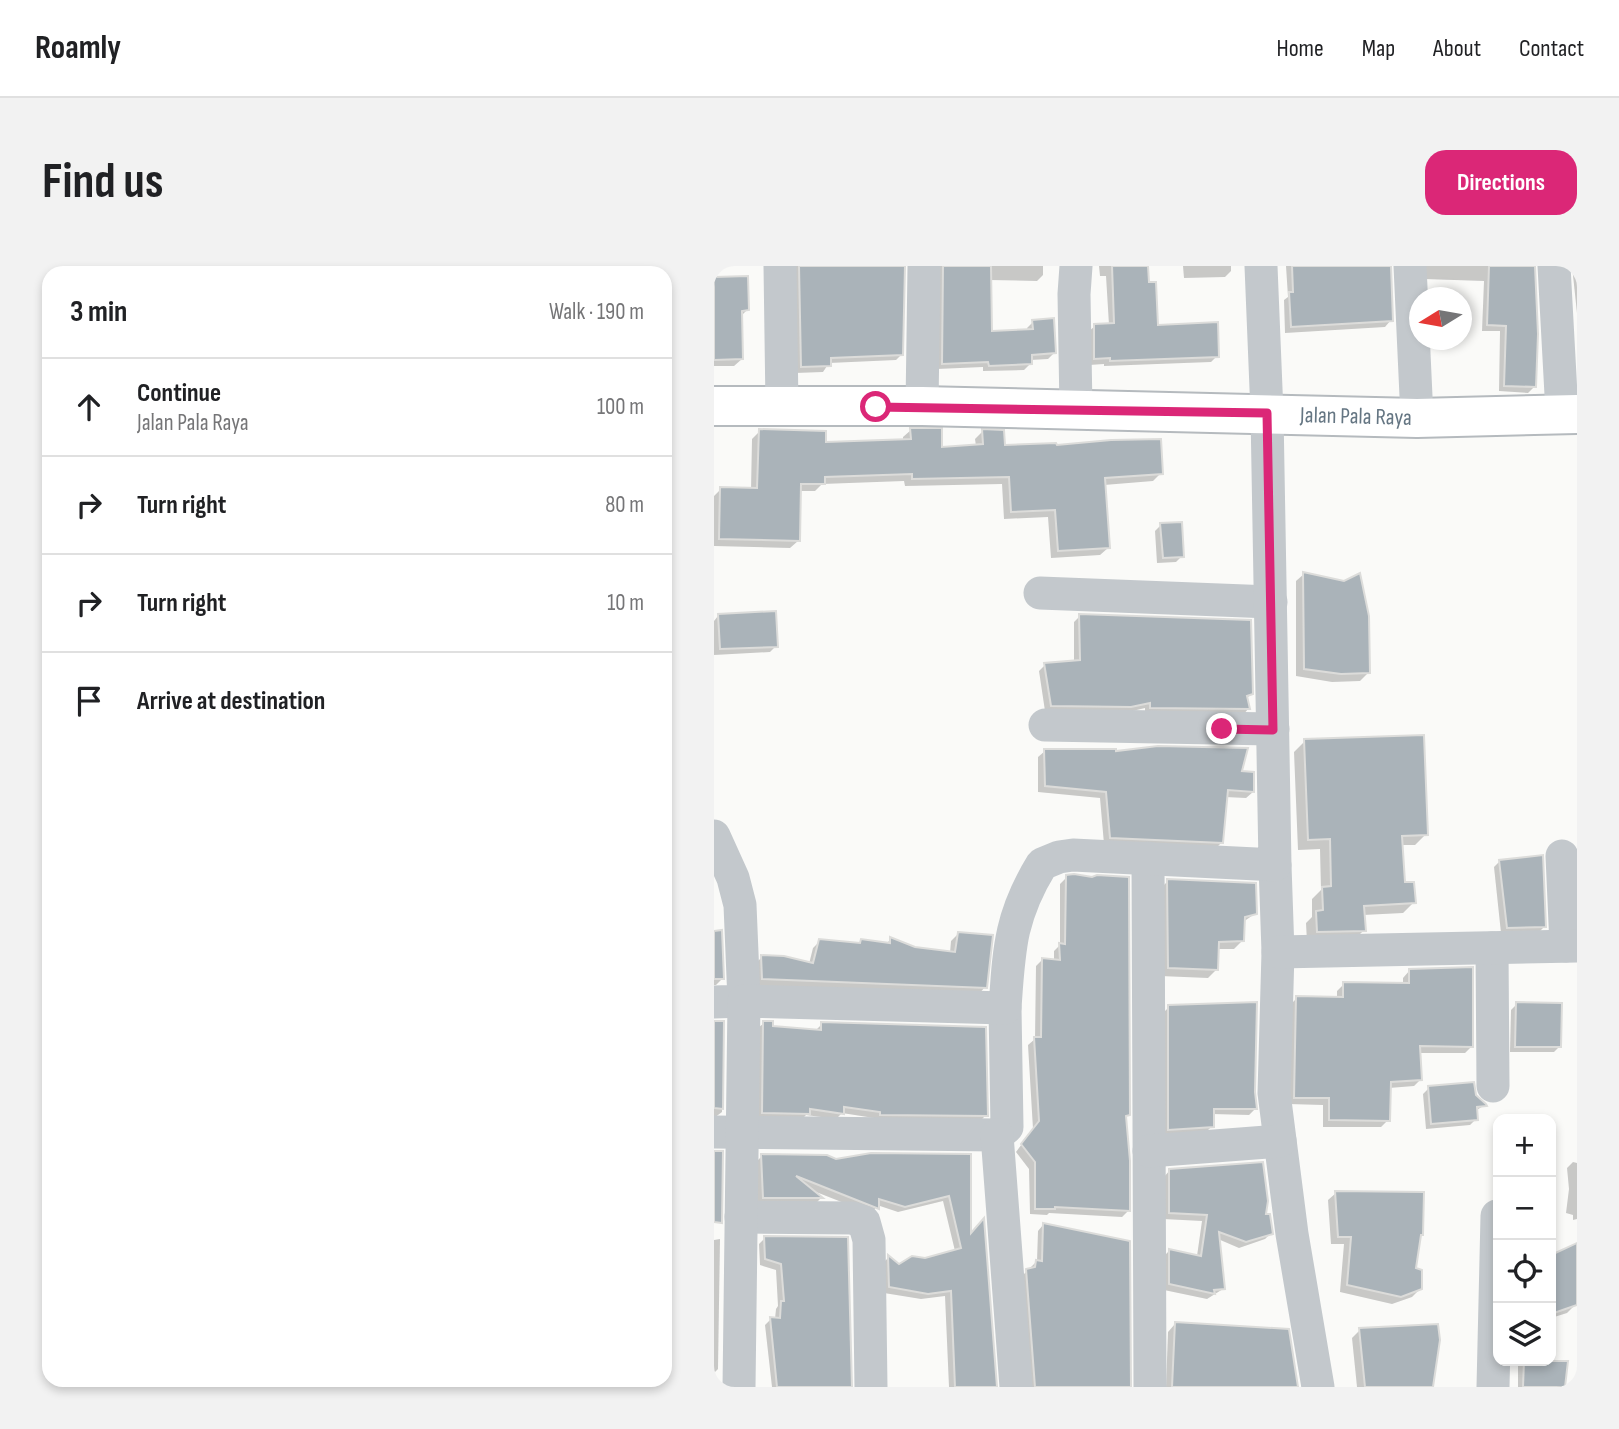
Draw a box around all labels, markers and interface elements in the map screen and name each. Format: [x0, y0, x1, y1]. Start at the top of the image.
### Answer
text: Roamly [35, 28, 121, 68]
text: Home [1276, 34, 1324, 63]
text: Map [1362, 34, 1395, 63]
text: About [1433, 34, 1481, 63]
text: Contact [1519, 34, 1584, 63]
button: Directions [1425, 150, 1577, 215]
text: Find us [42, 153, 164, 212]
north arrow [1409, 287, 1472, 350]
text: 3 min [70, 294, 127, 330]
text: Walk · 190 m [549, 298, 644, 326]
text: Continue [137, 378, 221, 409]
icon: ahead [70, 388, 108, 426]
route start [860, 391, 891, 422]
text: 100 m [597, 393, 644, 421]
street label: Jalan Pala Raya [1299, 401, 1412, 432]
text: Jalan Pala Raya [137, 409, 249, 437]
icon: right [70, 486, 108, 524]
text: Turn right [137, 490, 226, 521]
text: 80 m [605, 491, 644, 519]
icon: right [70, 584, 108, 622]
text: Turn right [137, 588, 226, 619]
text: 10 m [607, 589, 644, 617]
icon: arrive [70, 682, 108, 720]
text: Arrive at destination [137, 686, 325, 717]
route end [1206, 713, 1237, 744]
map controls [1493, 1114, 1556, 1366]
button: + [1493, 1114, 1556, 1177]
button: − [1493, 1177, 1556, 1240]
button: locate [1493, 1240, 1556, 1303]
button: layers [1493, 1303, 1556, 1366]

